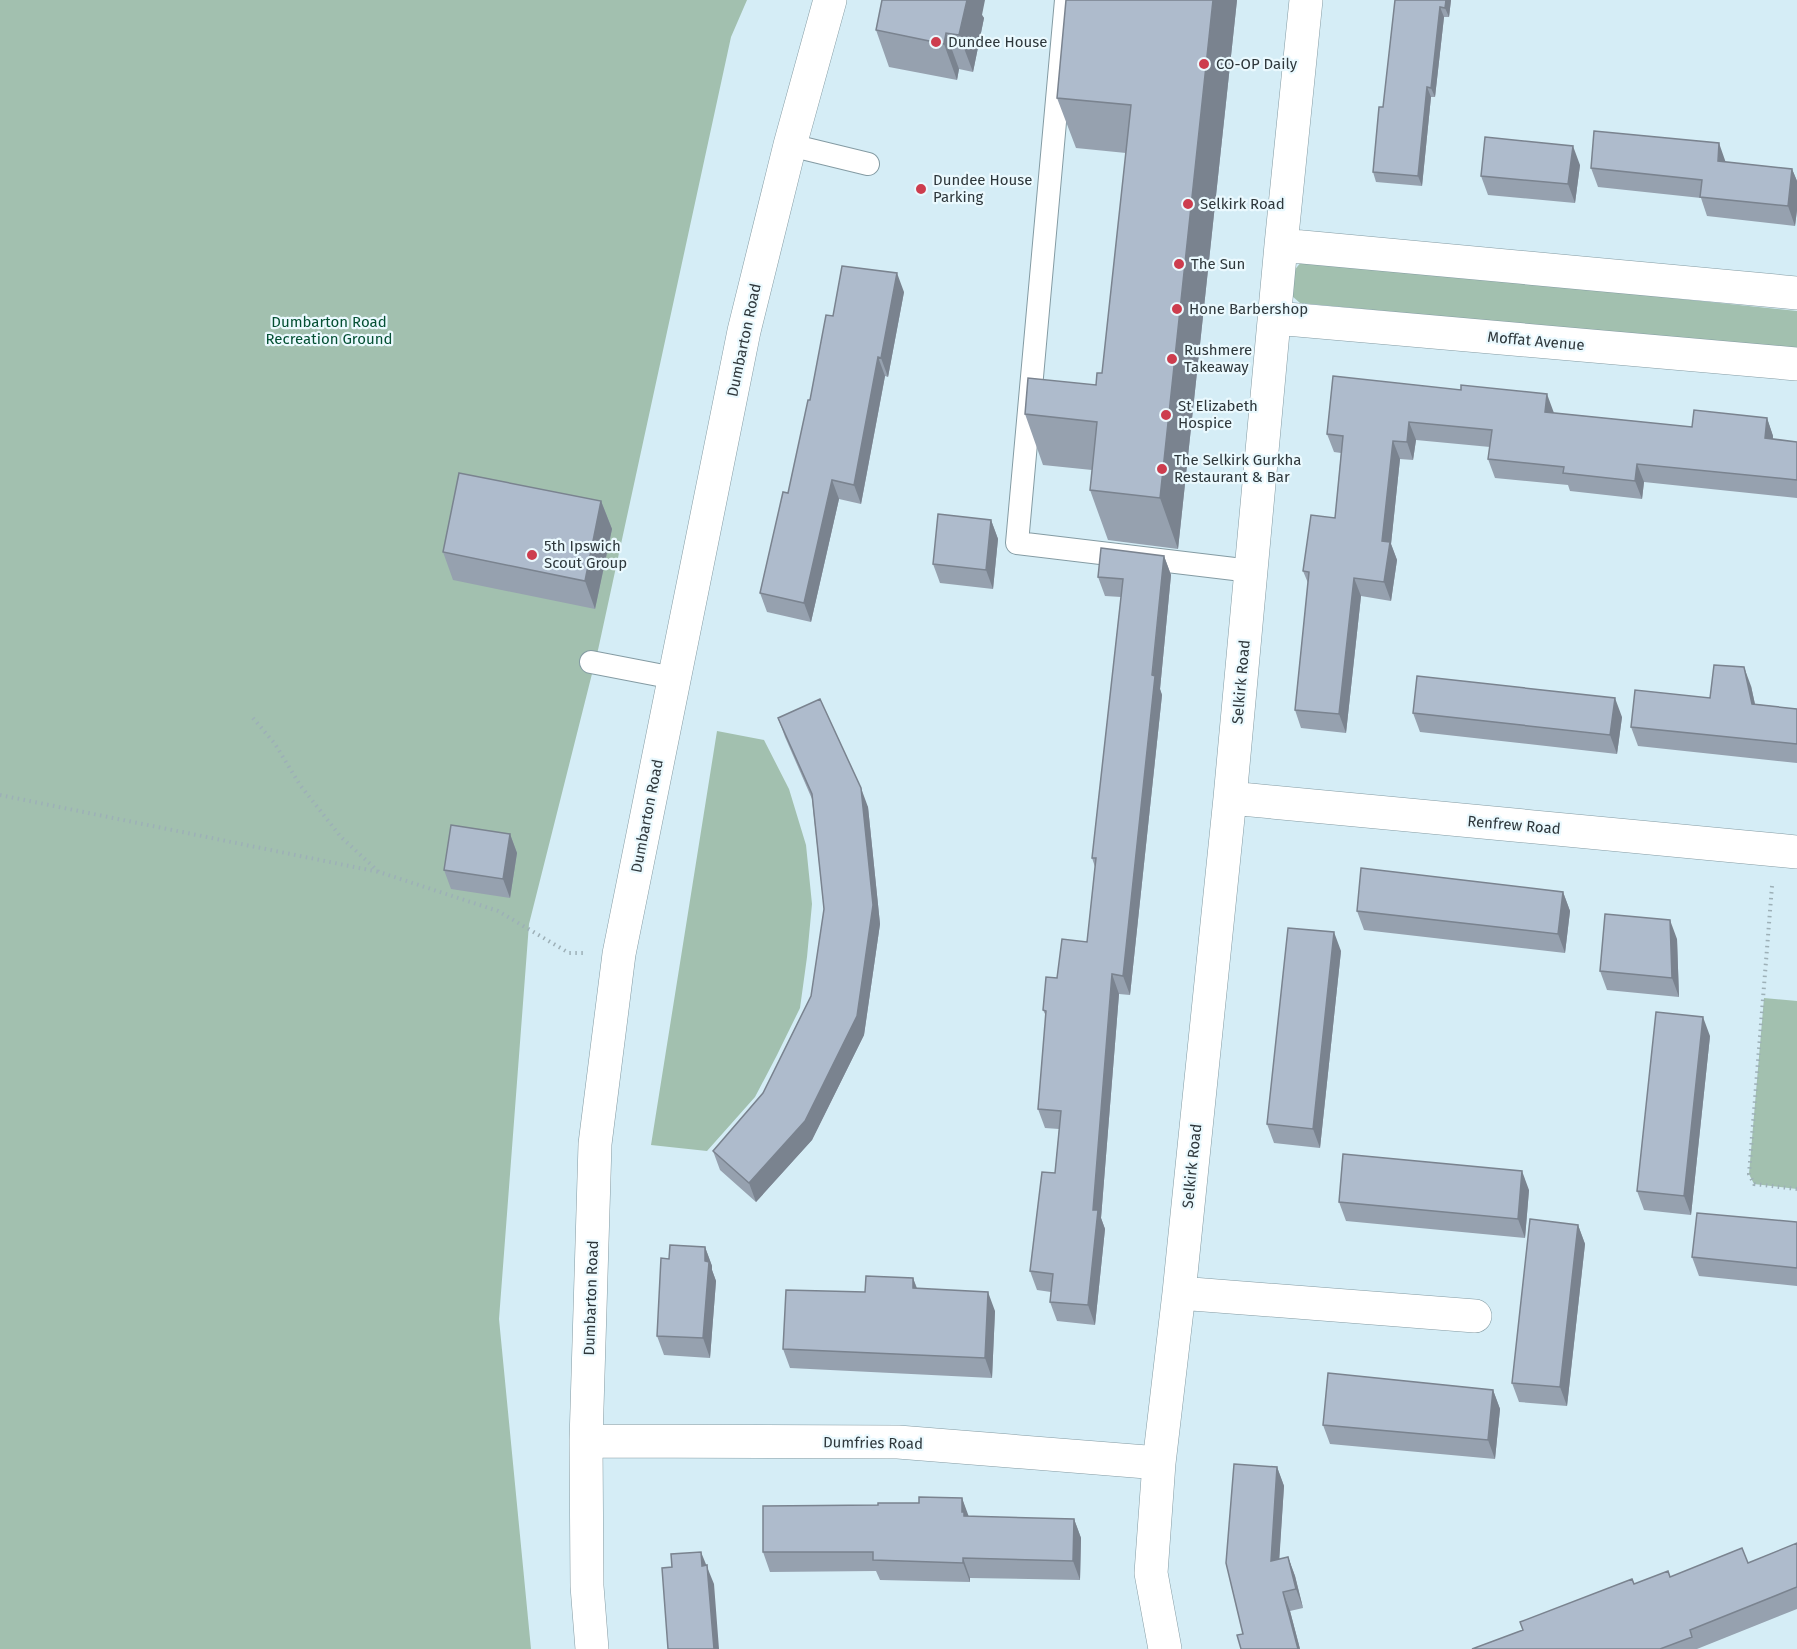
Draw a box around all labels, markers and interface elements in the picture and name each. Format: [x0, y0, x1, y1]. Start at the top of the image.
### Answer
place label: Dundee House [948, 33, 1047, 51]
marker: Dundee House [929, 35, 943, 49]
place label: CO-OP Daily [1216, 55, 1298, 73]
marker: CO-OP Daily [1197, 57, 1211, 71]
place label: Dundee House Parking [933, 171, 1032, 206]
marker: Dundee House Parking [914, 182, 928, 196]
place label: Selkirk Road [1200, 195, 1285, 213]
marker: Selkirk Road [1181, 197, 1195, 211]
place label: The Sun [1191, 255, 1245, 273]
marker: The Sun [1172, 257, 1186, 271]
street label: Dumbarton Road [723, 282, 765, 398]
place label: Hone Barbershop [1189, 300, 1308, 318]
marker: Hone Barbershop [1170, 302, 1184, 316]
park label: Dumbarton Road Recreation Ground [266, 313, 392, 348]
street label: Moffat Avenue [1487, 328, 1585, 354]
place label: Rushmere Takeaway [1184, 341, 1252, 376]
marker: Rushmere Takeaway [1165, 352, 1179, 366]
place label: St Elizabeth Hospice [1178, 397, 1258, 432]
marker: St Elizabeth Hospice [1159, 408, 1173, 422]
place label: The Selkirk Gurkha Restaurant & Bar [1174, 451, 1301, 486]
marker: The Selkirk Gurkha Restaurant & Bar [1155, 462, 1169, 476]
place label: 5th Ipswich Scout Group [544, 537, 627, 572]
marker: 5th Ipswich Scout Group [525, 548, 539, 562]
street label: Selkirk Road [1228, 639, 1254, 725]
street label: Dumbarton Road [627, 758, 667, 874]
street label: Renfrew Road [1467, 812, 1561, 838]
street label: Selkirk Road [1179, 1123, 1205, 1209]
street label: Dumbarton Road [580, 1240, 602, 1356]
street label: Dumfries Road [823, 1433, 923, 1453]

